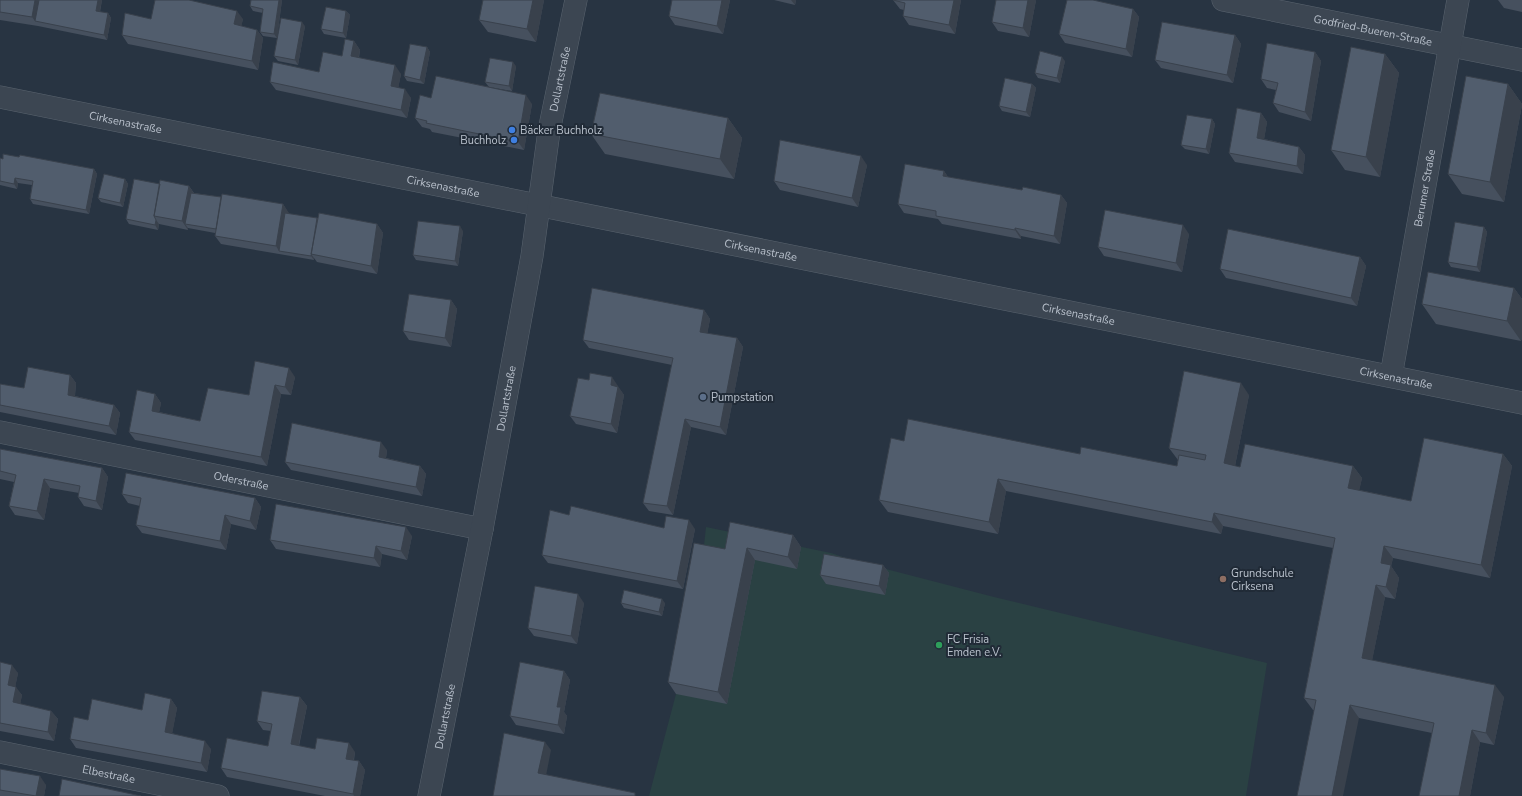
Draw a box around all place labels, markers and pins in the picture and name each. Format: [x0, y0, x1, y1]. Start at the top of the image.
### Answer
place label: Bäcker Buchholz [520, 123, 602, 138]
marker: Bäcker Buchholz [507, 125, 517, 135]
place label: Buchholz [460, 133, 506, 148]
marker: Buchholz [509, 135, 519, 145]
place label: Pumpstation [711, 390, 774, 405]
marker: Pumpstation [698, 392, 708, 402]
place label: Grundschule Cirksena [1231, 566, 1294, 594]
marker: Grundschule Cirksena [1218, 574, 1228, 584]
place label: FC Frisia Emden e.V. [947, 632, 1001, 660]
marker: FC Frisia Emden e.V. [934, 640, 944, 650]

